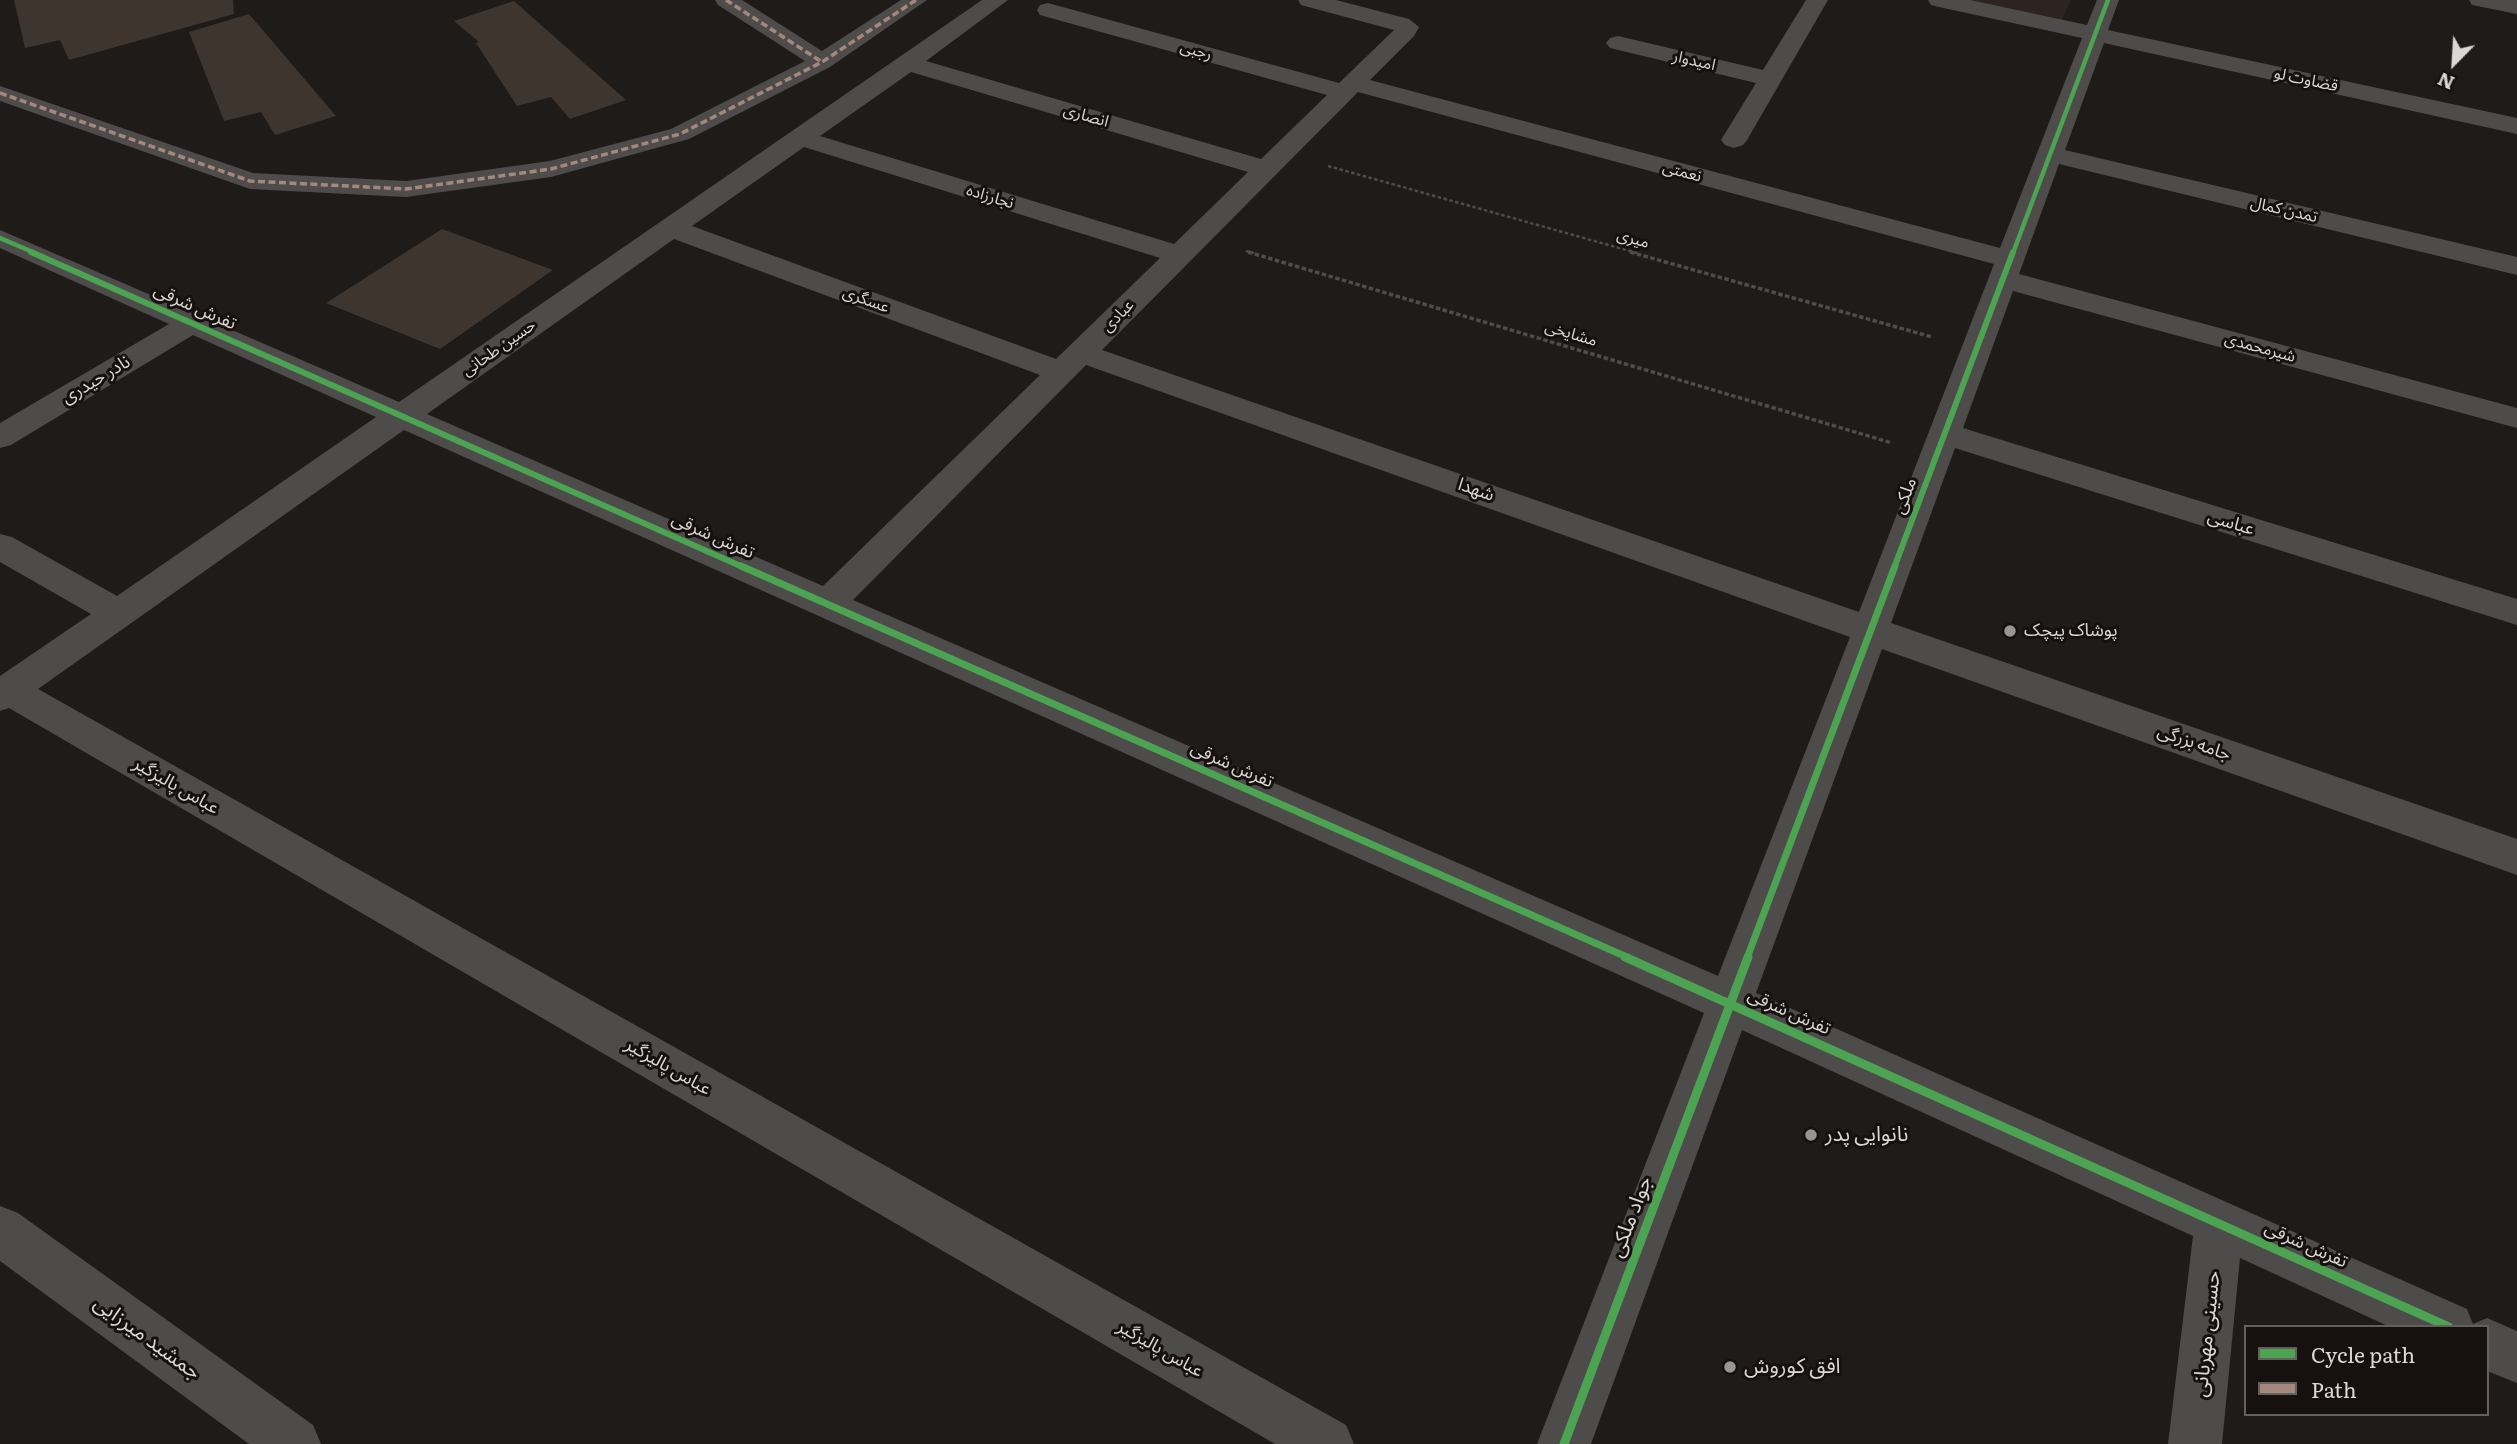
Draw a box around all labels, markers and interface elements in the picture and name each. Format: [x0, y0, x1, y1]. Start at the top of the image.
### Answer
north arrow [2419, 28, 2489, 98]
street label: رجبی [1178, 37, 1214, 65]
street label: امیدوار [1671, 47, 1717, 75]
street label: قضاوت لو [2272, 64, 2340, 96]
text: N [2432, 66, 2458, 98]
street label: انصاری [1061, 100, 1111, 132]
street label: نعمتی [1660, 158, 1704, 186]
street label: نجارزاده [964, 181, 1016, 213]
street label: تمدن کمال [2249, 193, 2319, 227]
street label: میری [1615, 225, 1651, 253]
street label: تفرش شرقی [150, 279, 240, 335]
street label: عسگری [840, 283, 892, 317]
street label: عبادی [1098, 296, 1138, 336]
street label: حسین طحانی [458, 316, 540, 380]
street label: مشایخی [1543, 317, 1599, 351]
street label: شیرمحمدی [2222, 329, 2298, 367]
street label: نادر حیدری [58, 351, 134, 409]
street label: شهدا [1455, 474, 1497, 506]
street label: ملکی [1888, 475, 1922, 517]
street label: عباسی [2205, 506, 2257, 540]
street label: تفرش شرقی [668, 508, 758, 564]
place label: پوشاک پیچک [2024, 620, 2118, 642]
marker: پوشاک پیچک [2002, 623, 2018, 639]
street label: جامه بزرگی [2154, 720, 2234, 766]
street label: تفرش شرقی [1187, 737, 1277, 793]
street label: عباس پالیزگیر [129, 753, 223, 819]
street label: تفرش شرقی [1744, 984, 1834, 1040]
street label: عباس پالیزگیر [621, 1034, 715, 1100]
place label: نانوایی پدر [1825, 1122, 1908, 1148]
marker: نانوایی پدر [1803, 1127, 1819, 1143]
street label: جواد ملکی [1604, 1173, 1658, 1261]
street label: تفرش شرقی [2261, 1217, 2351, 1273]
street label: حسینی مهربانی [2188, 1269, 2226, 1399]
street label: جمشید میرزایی [88, 1291, 206, 1385]
street label: عباس پالیزگیر [1113, 1316, 1207, 1382]
legend [2244, 1325, 2489, 1416]
text: Cycle path [2311, 1338, 2415, 1369]
place label: افق کوروش [1744, 1354, 1841, 1380]
marker: افق کوروش [1722, 1359, 1738, 1375]
text: Path [2311, 1373, 2357, 1404]

